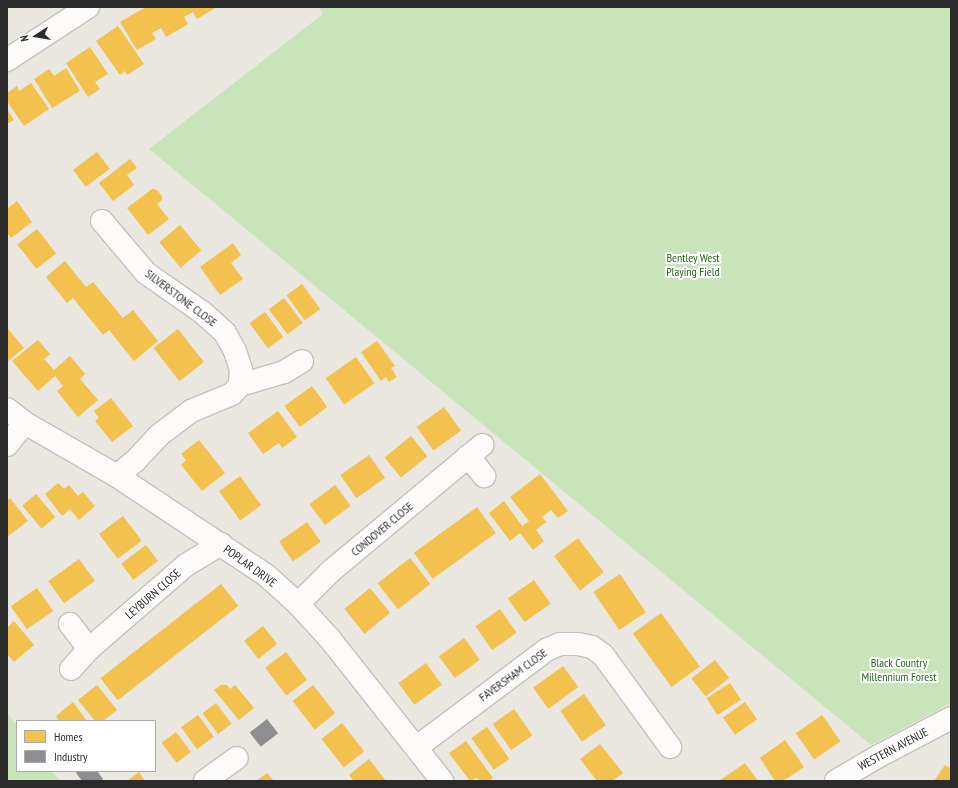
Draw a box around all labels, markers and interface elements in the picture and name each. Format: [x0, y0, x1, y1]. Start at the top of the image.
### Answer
north arrow [16, 16, 56, 56]
text: N [17, 34, 32, 43]
park label: Bentley West Playing Field [666, 251, 720, 279]
street label: SILVERSTONE CLOSE [142, 266, 220, 330]
street label: CONDOVER CLOSE [348, 499, 416, 559]
street label: POPLAR DRIVE [221, 542, 279, 590]
street label: LEYBURN CLOSE [122, 566, 184, 622]
street label: FAVERSHAM CLOSE [476, 645, 550, 705]
park label: Black Country Millennium Forest [861, 656, 937, 684]
legend [16, 720, 156, 772]
street label: WESTERN AVENUE [855, 724, 931, 774]
text: Homes [54, 729, 82, 744]
text: Industry [54, 749, 88, 764]

